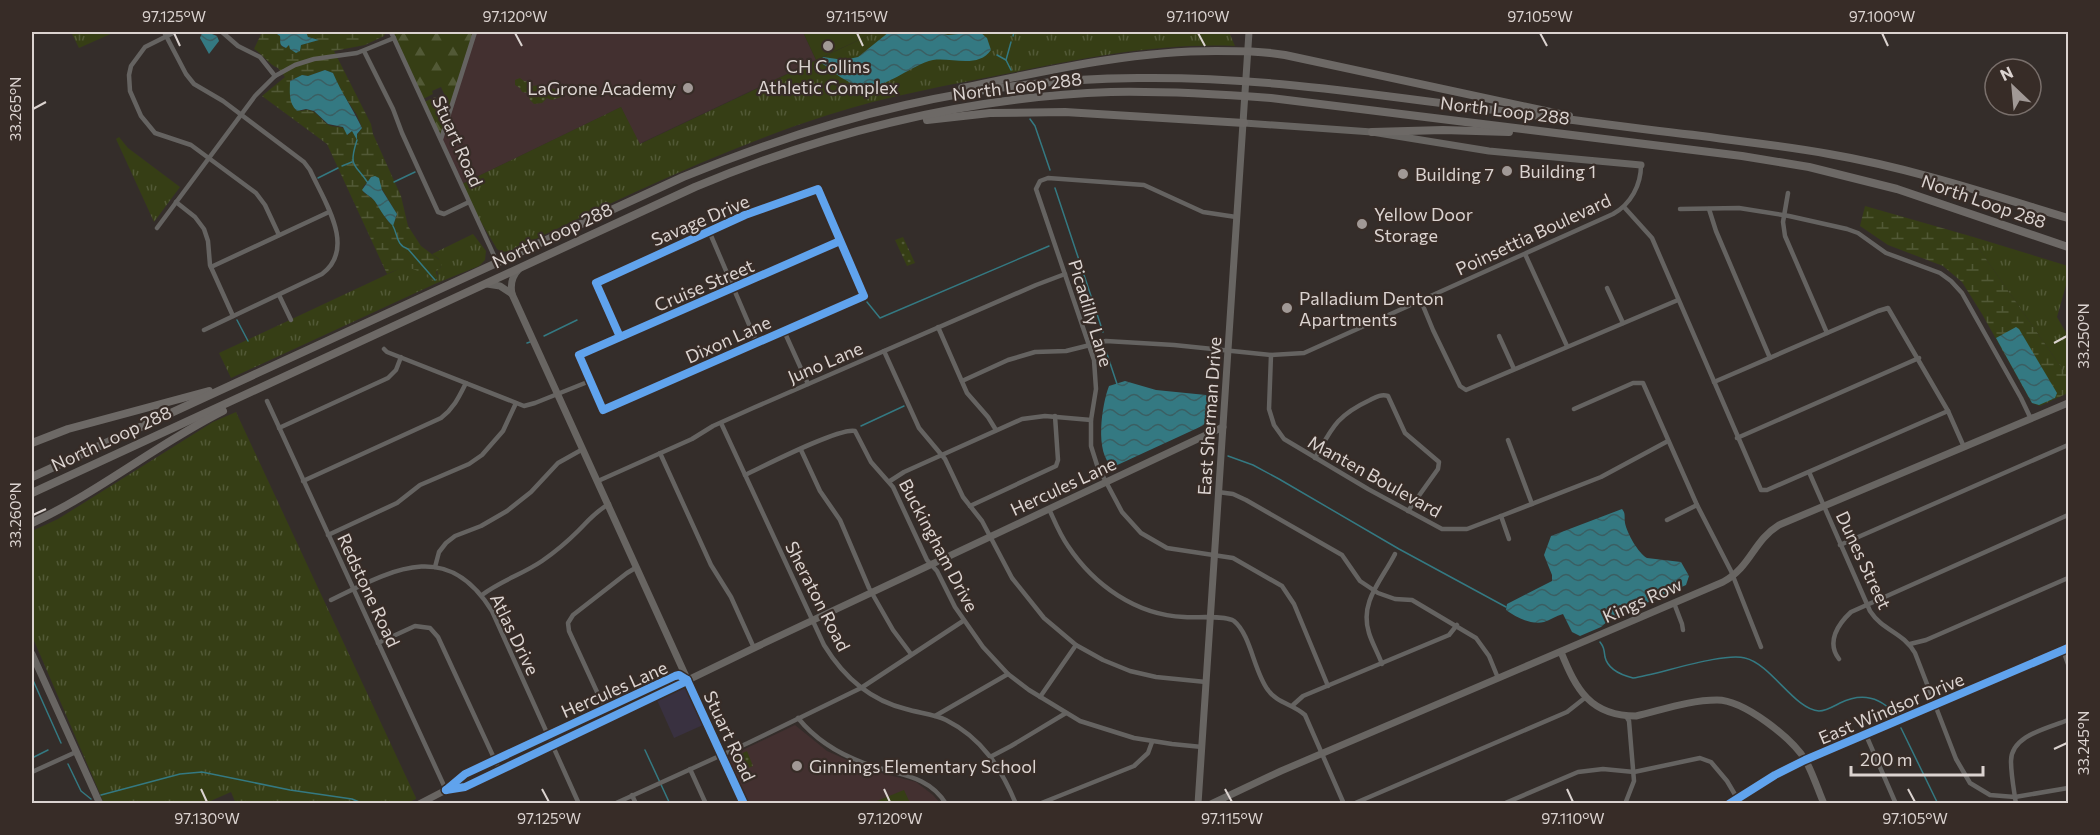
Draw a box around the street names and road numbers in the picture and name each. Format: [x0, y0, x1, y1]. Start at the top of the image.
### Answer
street label: North Loop 288 [951, 67, 1083, 105]
street label: North Loop 288 [1439, 91, 1571, 129]
street label: Stuart Road [428, 92, 488, 190]
street label: North Loop 288 [1919, 169, 2049, 233]
street label: Poinsettia Boulevard [1452, 188, 1614, 280]
street label: Savage Drive [648, 190, 752, 250]
street label: North Loop 288 [488, 197, 616, 273]
street label: Cruise Street [651, 254, 757, 316]
street label: Picadilly Lane [1064, 257, 1118, 369]
street label: Dixon Lane [682, 310, 774, 368]
street label: Juno Lane [784, 336, 866, 388]
street label: East Sherman Drive [1192, 336, 1226, 496]
street label: North Loop 288 [47, 400, 175, 476]
street label: Manten Boulevard [1304, 430, 1446, 522]
street label: Hercules Lane [1007, 452, 1119, 520]
street label: Buckingham Drive [895, 475, 983, 615]
street label: Dunes Street [1832, 507, 1896, 613]
street label: Redstone Road [333, 530, 405, 650]
street label: Sheraton Road [781, 537, 855, 655]
street label: Kings Row [1599, 573, 1685, 627]
street label: Atlas Drive [486, 590, 544, 678]
street label: Hercules Lane [557, 656, 671, 722]
street label: East Windsor Drive [1815, 667, 1967, 749]
street label: Stuart Road [699, 687, 761, 785]

